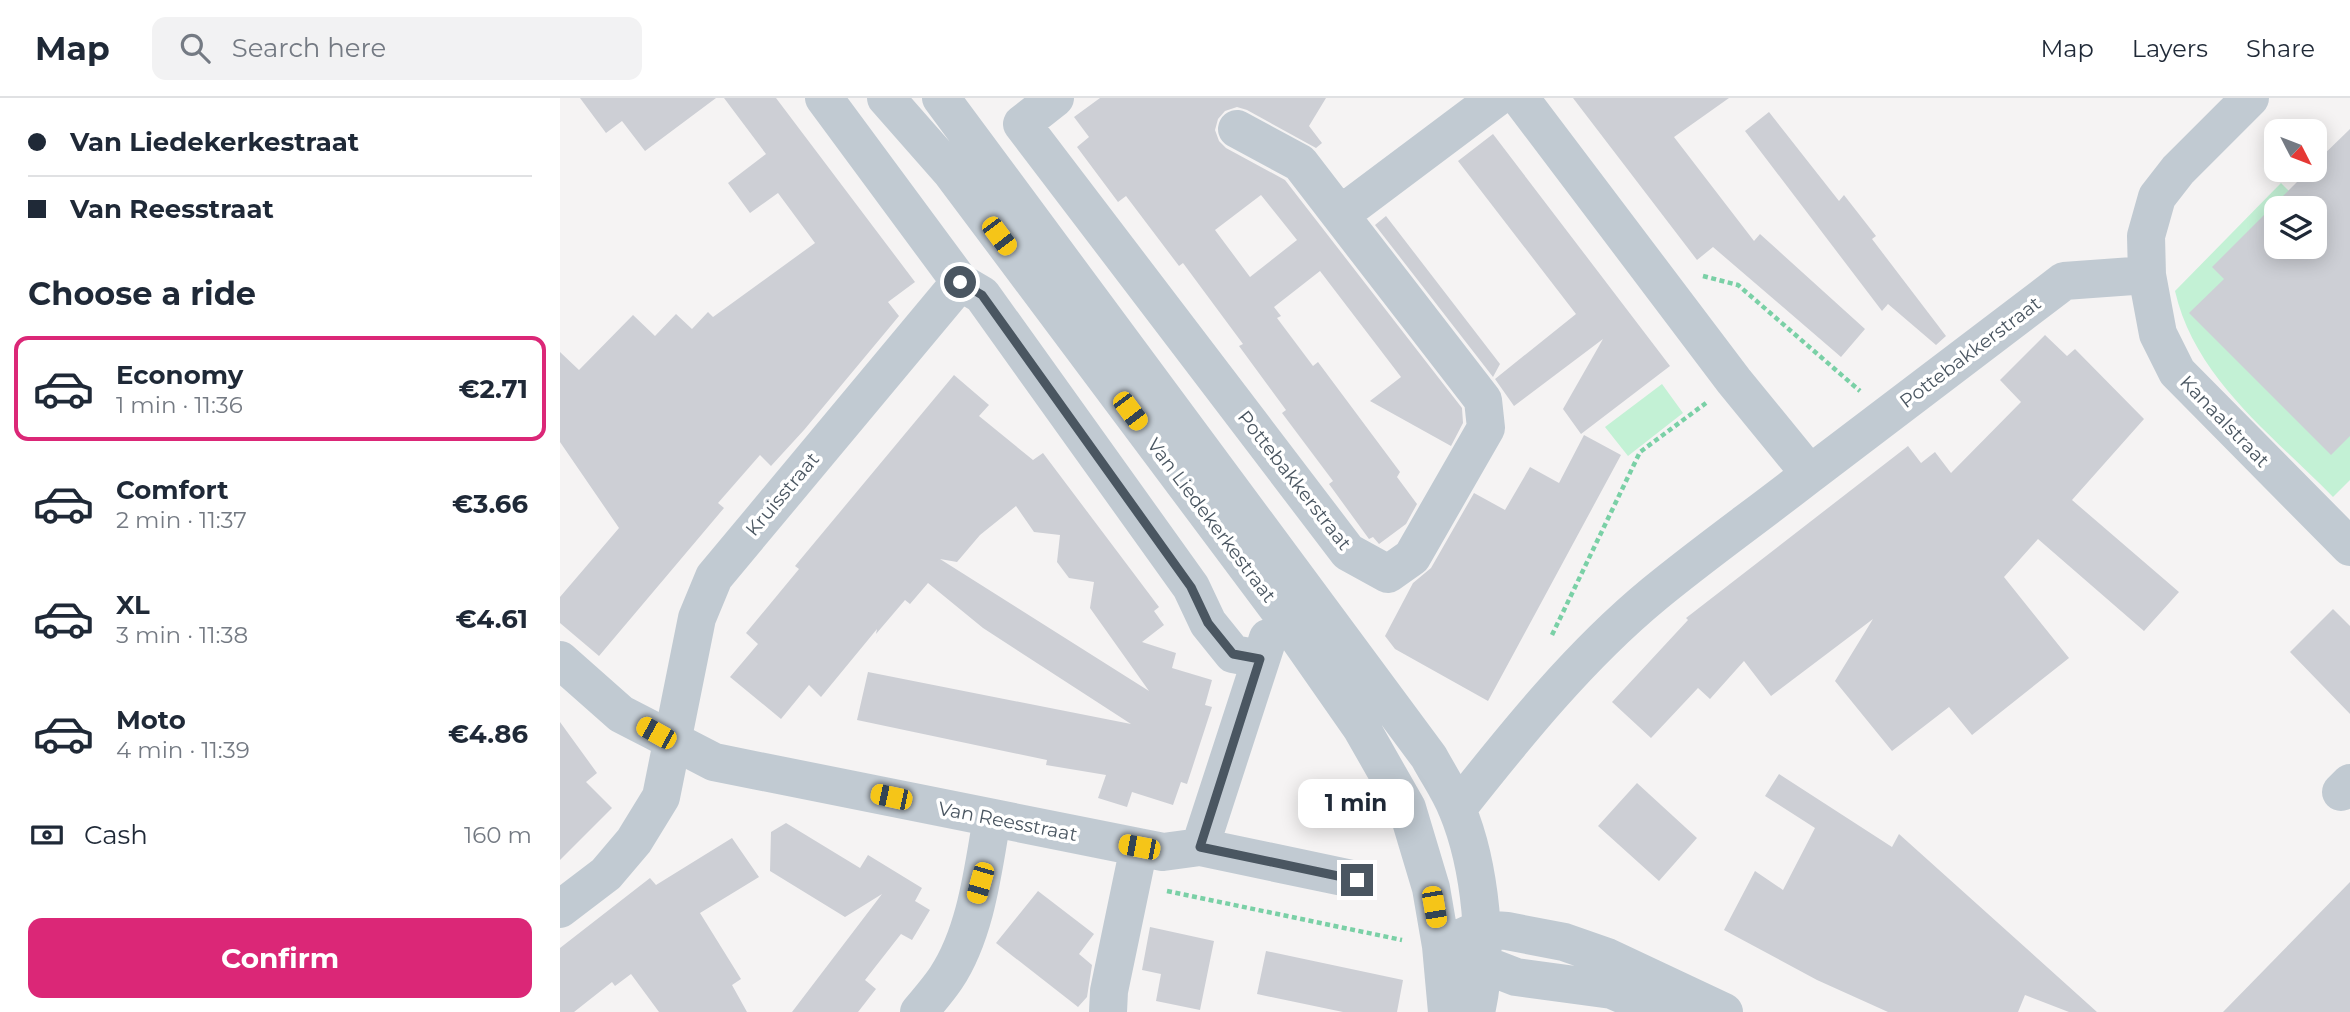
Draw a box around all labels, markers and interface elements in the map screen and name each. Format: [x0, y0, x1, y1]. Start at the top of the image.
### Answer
search box [152, 17, 642, 80]
text: Map [35, 28, 110, 68]
icon: search [176, 29, 214, 67]
text: Search here [232, 32, 386, 64]
text: Map [2040, 34, 2094, 63]
text: Layers [2132, 34, 2208, 63]
text: Share [2246, 34, 2315, 63]
north arrow [2264, 119, 2328, 182]
map controls [2264, 119, 2327, 259]
text: Van Liedekerkestraat [70, 126, 359, 158]
text: Van Reesstraat [70, 193, 274, 225]
button: layers [2264, 196, 2327, 259]
car [978, 213, 1021, 259]
route start [944, 266, 976, 298]
text: Choose a ride [28, 274, 256, 313]
street label: Pottebakkerstraat [1895, 292, 2046, 413]
icon: car [32, 357, 95, 420]
text: Economy [116, 359, 243, 391]
street label: Kanaalstraat [2175, 371, 2274, 472]
text: €2.71 [458, 373, 528, 405]
car [1109, 388, 1152, 434]
text: 1 min · 11:36 [116, 391, 243, 419]
street label: Pottebakkerstraat [1233, 406, 1356, 555]
street label: Van Liedekerkestraat [1142, 434, 1281, 607]
street label: Kruisstraat [741, 448, 824, 541]
icon: car [32, 472, 95, 535]
text: Comfort [116, 474, 228, 506]
text: €3.66 [452, 488, 528, 520]
text: 2 min · 11:37 [116, 506, 247, 534]
icon: car [32, 587, 95, 650]
text: XL [116, 589, 150, 621]
text: €4.61 [456, 603, 528, 635]
text: 3 min · 11:38 [116, 621, 248, 649]
icon: car [32, 702, 95, 765]
text: Moto [116, 704, 186, 736]
car [633, 714, 680, 752]
text: €4.86 [448, 718, 528, 750]
text: 4 min · 11:39 [116, 736, 250, 764]
callout: 1 min [1299, 778, 1415, 828]
car [869, 782, 914, 812]
text: 1 min [1325, 789, 1387, 817]
street label: Van Reesstraat [936, 797, 1080, 846]
icon: cash [28, 816, 66, 854]
text: Cash [84, 819, 148, 851]
text: 160 m [464, 821, 532, 849]
car [1117, 833, 1162, 861]
car [965, 860, 996, 906]
route end [1341, 864, 1373, 896]
car [1421, 884, 1448, 930]
button: Confirm [28, 918, 532, 998]

